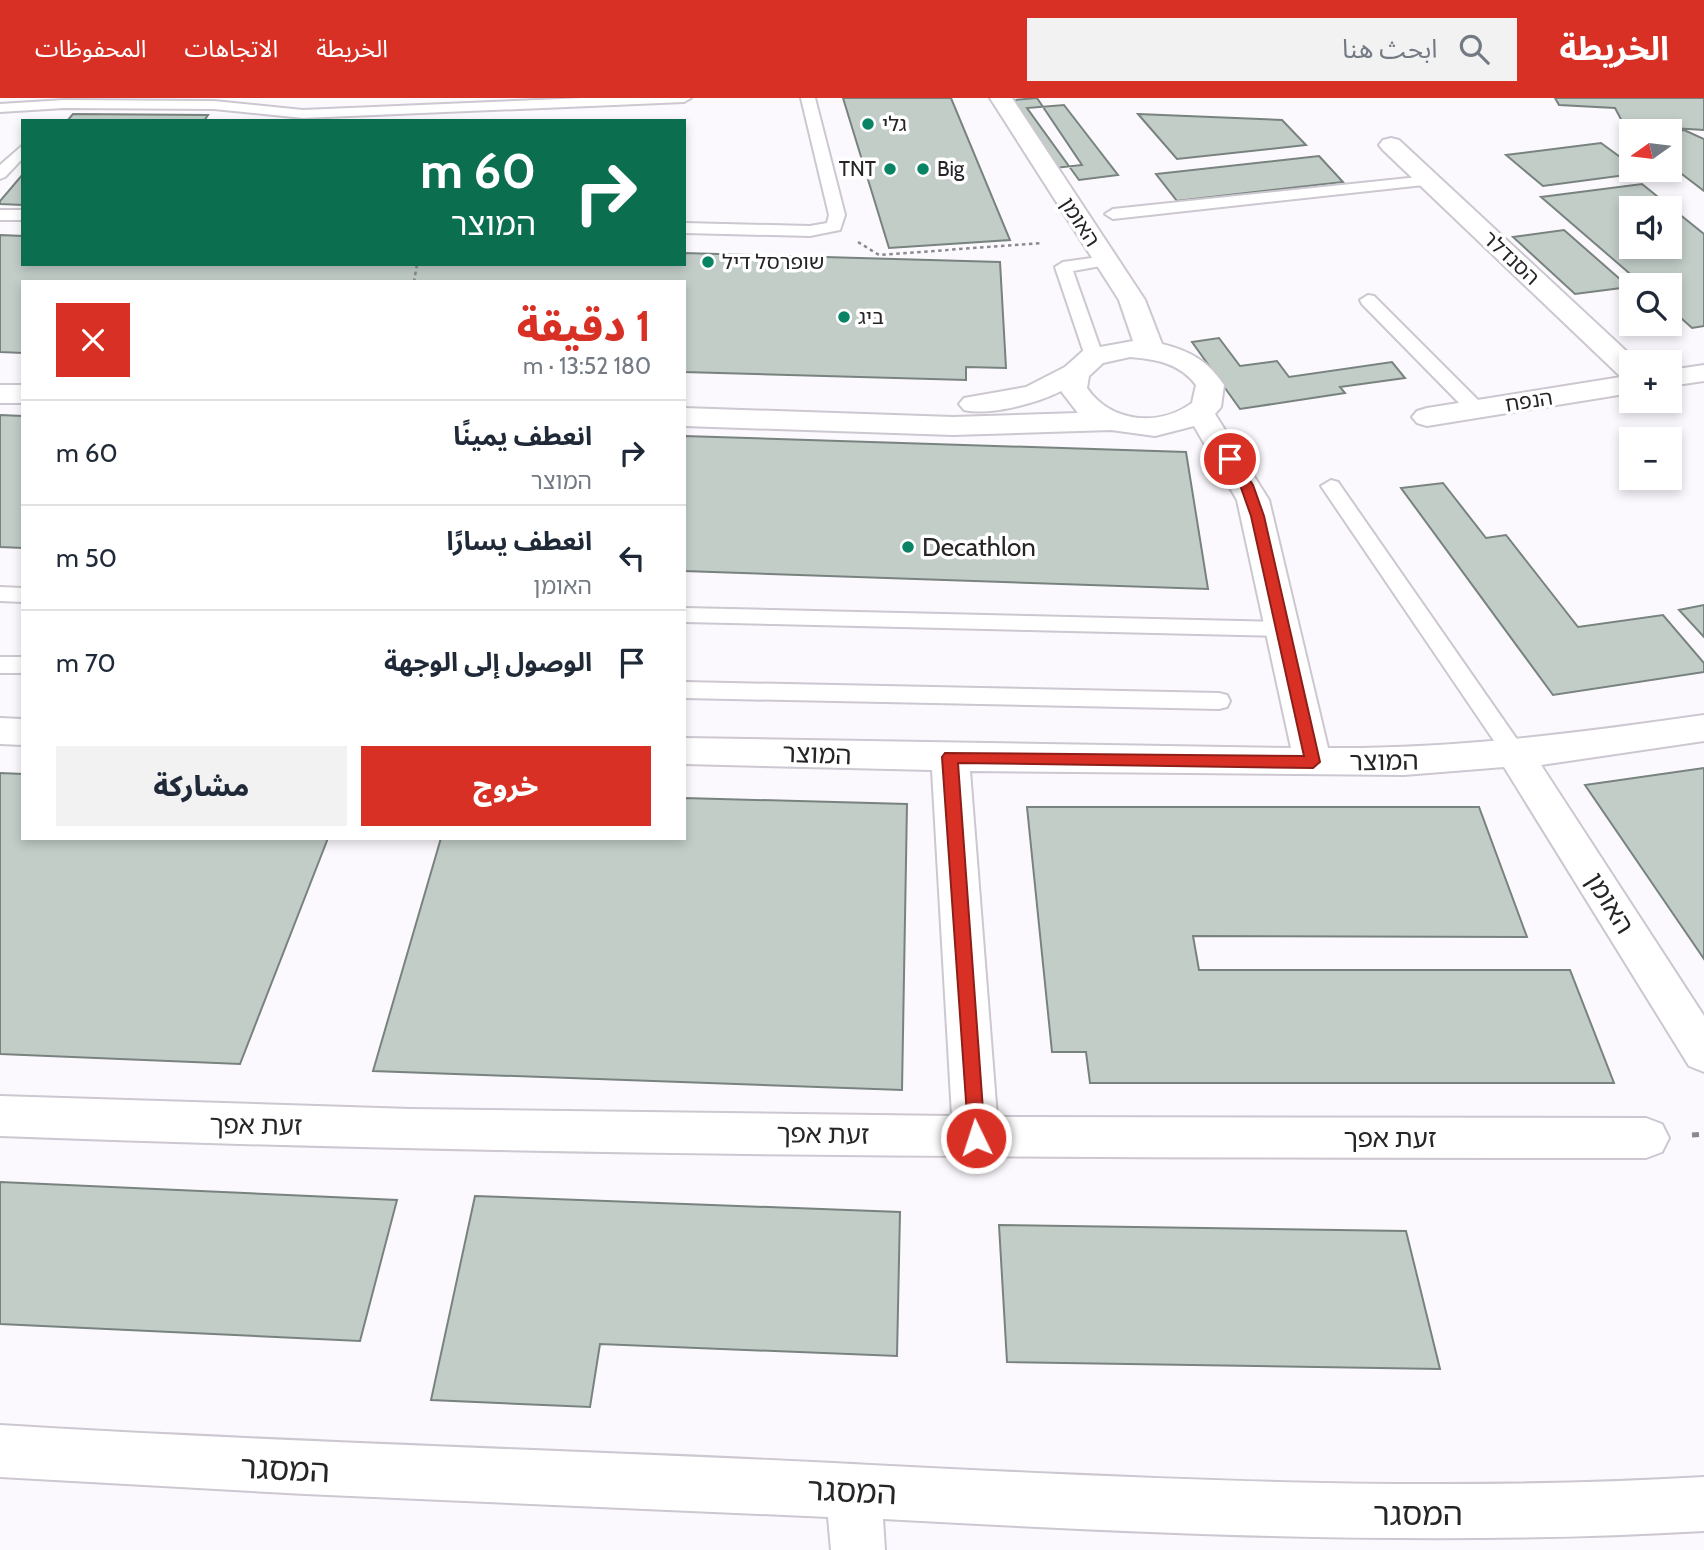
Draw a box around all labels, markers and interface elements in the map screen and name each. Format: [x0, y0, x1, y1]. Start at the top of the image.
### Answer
search box [1027, 18, 1517, 81]
text: الخريطة [1559, 28, 1669, 68]
icon: search [1455, 30, 1493, 68]
text: ابحث هنا [1342, 33, 1437, 65]
text: المحفوظات [35, 34, 146, 63]
text: الاتجاهات [184, 34, 278, 63]
text: الخريطة [316, 34, 388, 63]
place label: גלי [882, 111, 907, 136]
marker: גלי [860, 116, 876, 132]
north arrow [1619, 119, 1682, 182]
map controls [1619, 119, 1682, 490]
text: 60 m [420, 141, 536, 200]
icon: right [560, 147, 651, 238]
place label: TNT [839, 156, 876, 181]
place label: Big [937, 156, 965, 181]
marker: TNT [882, 161, 898, 177]
marker: Big [915, 161, 931, 177]
street label: האומן [1055, 192, 1105, 251]
button: sound [1619, 196, 1682, 259]
text: המוצר [451, 204, 536, 243]
street label: הסנדלר [1478, 225, 1545, 290]
place label: שופרסל דיל [722, 249, 824, 274]
marker: שופרסל דיל [700, 254, 716, 270]
button: search [1619, 273, 1682, 336]
text: 1 دقيقة [516, 300, 651, 352]
button: close [56, 303, 130, 377]
place label: ביג [858, 304, 884, 329]
marker: ביג [836, 309, 852, 325]
button: + [1619, 350, 1682, 413]
text: 180 m · 13:52 [523, 352, 651, 380]
street label: הנפח [1503, 384, 1554, 417]
text: انعطف يمينًا [453, 420, 592, 452]
button: − [1619, 427, 1682, 490]
pin [1200, 429, 1260, 489]
icon: right [613, 434, 651, 472]
text: 60 m [56, 437, 118, 469]
icon: arrive [1211, 440, 1249, 478]
text: המוצר [531, 467, 592, 495]
text: انعطف يسارًا [446, 525, 592, 557]
place label: Decathlon [922, 531, 1036, 563]
icon: left [613, 539, 651, 577]
marker: Decathlon [900, 539, 916, 555]
text: 50 m [56, 542, 117, 574]
text: האומן [533, 572, 592, 600]
icon: arrive [613, 644, 651, 682]
text: الوصول إلى الوجهة [384, 646, 592, 678]
text: 70 m [56, 647, 116, 679]
street label: המוצר [782, 737, 852, 771]
street label: המוצר [1349, 744, 1419, 778]
button: مشاركة [56, 746, 347, 826]
button: خروج [361, 746, 651, 826]
street label: האומן [1579, 866, 1641, 940]
position arrow [939, 1101, 1013, 1175]
street label: זעת אפך [209, 1108, 303, 1142]
street label: זעת אפך [776, 1117, 870, 1151]
street label: זעת אפך [1343, 1122, 1437, 1154]
street label: המסגר [239, 1447, 331, 1490]
street label: המסגר [806, 1469, 898, 1512]
street label: המסגר [1373, 1494, 1463, 1533]

